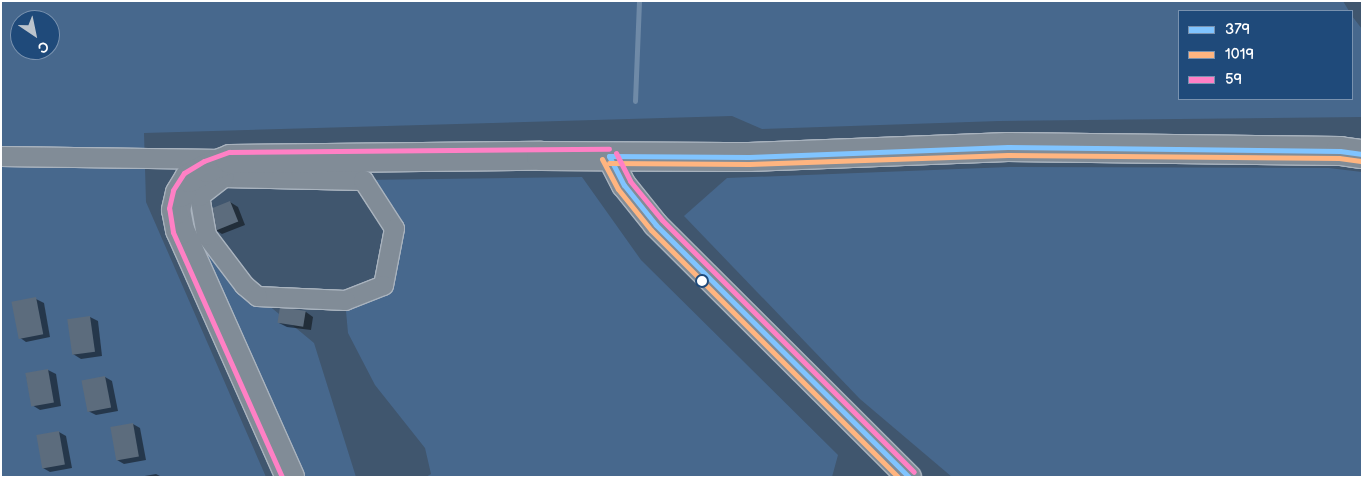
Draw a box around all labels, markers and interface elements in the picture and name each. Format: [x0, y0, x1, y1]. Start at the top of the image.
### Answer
north arrow [10, 10, 60, 60]
legend [1178, 10, 1353, 100]
text: 379 [1225, 20, 1250, 39]
text: С [34, 37, 52, 57]
text: 1019 [1225, 45, 1254, 64]
text: 59 [1225, 70, 1242, 89]
unlabelled marker [697, 276, 707, 286]

